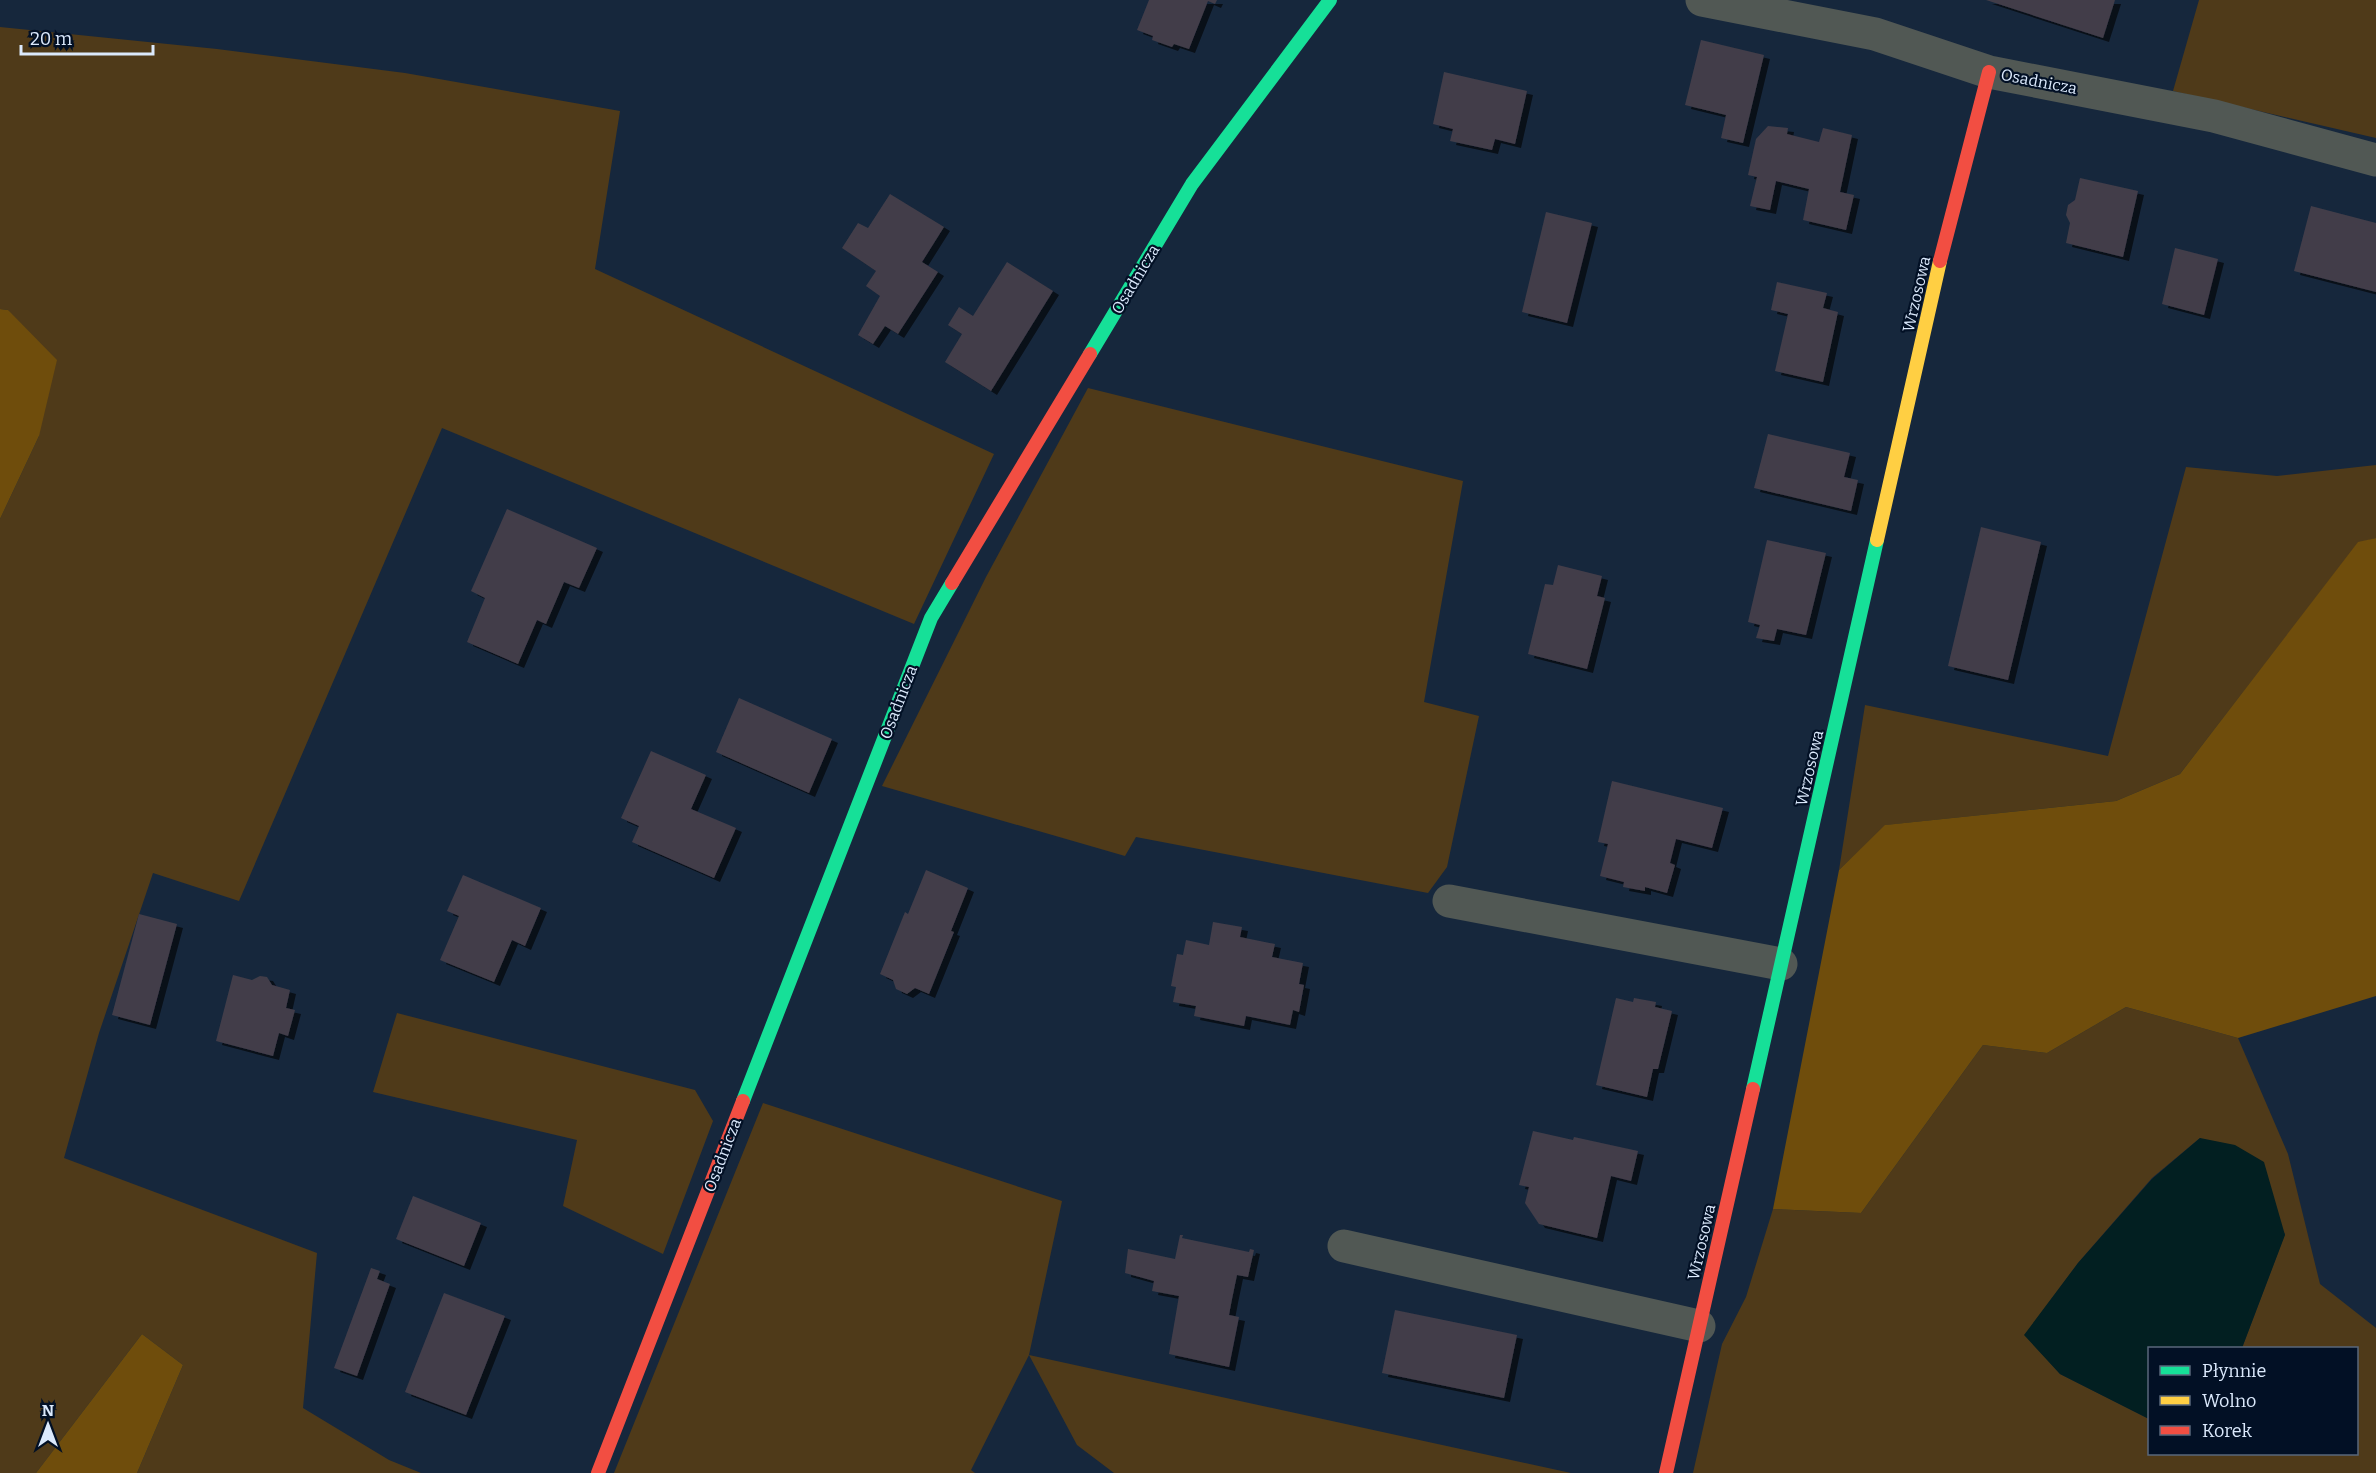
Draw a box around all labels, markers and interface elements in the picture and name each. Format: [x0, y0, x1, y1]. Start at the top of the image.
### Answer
scale bar [21, 18, 153, 56]
text: 20 m [30, 28, 72, 50]
street label: Osadnicza [1999, 65, 2079, 98]
street label: Osadnicza [1107, 241, 1164, 317]
street label: Wrzosowa [1899, 254, 1935, 334]
street label: Osadnicza [876, 662, 921, 742]
street label: Wrzosowa [1792, 728, 1828, 808]
street label: Osadnicza [700, 1115, 745, 1195]
street label: Wrzosowa [1684, 1202, 1720, 1282]
legend [2148, 1347, 2358, 1455]
text: Płynnie [2202, 1360, 2266, 1382]
text: Wolno [2202, 1390, 2256, 1412]
north arrow [18, 1395, 78, 1455]
text: N [42, 1401, 54, 1420]
text: Korek [2202, 1420, 2253, 1442]

